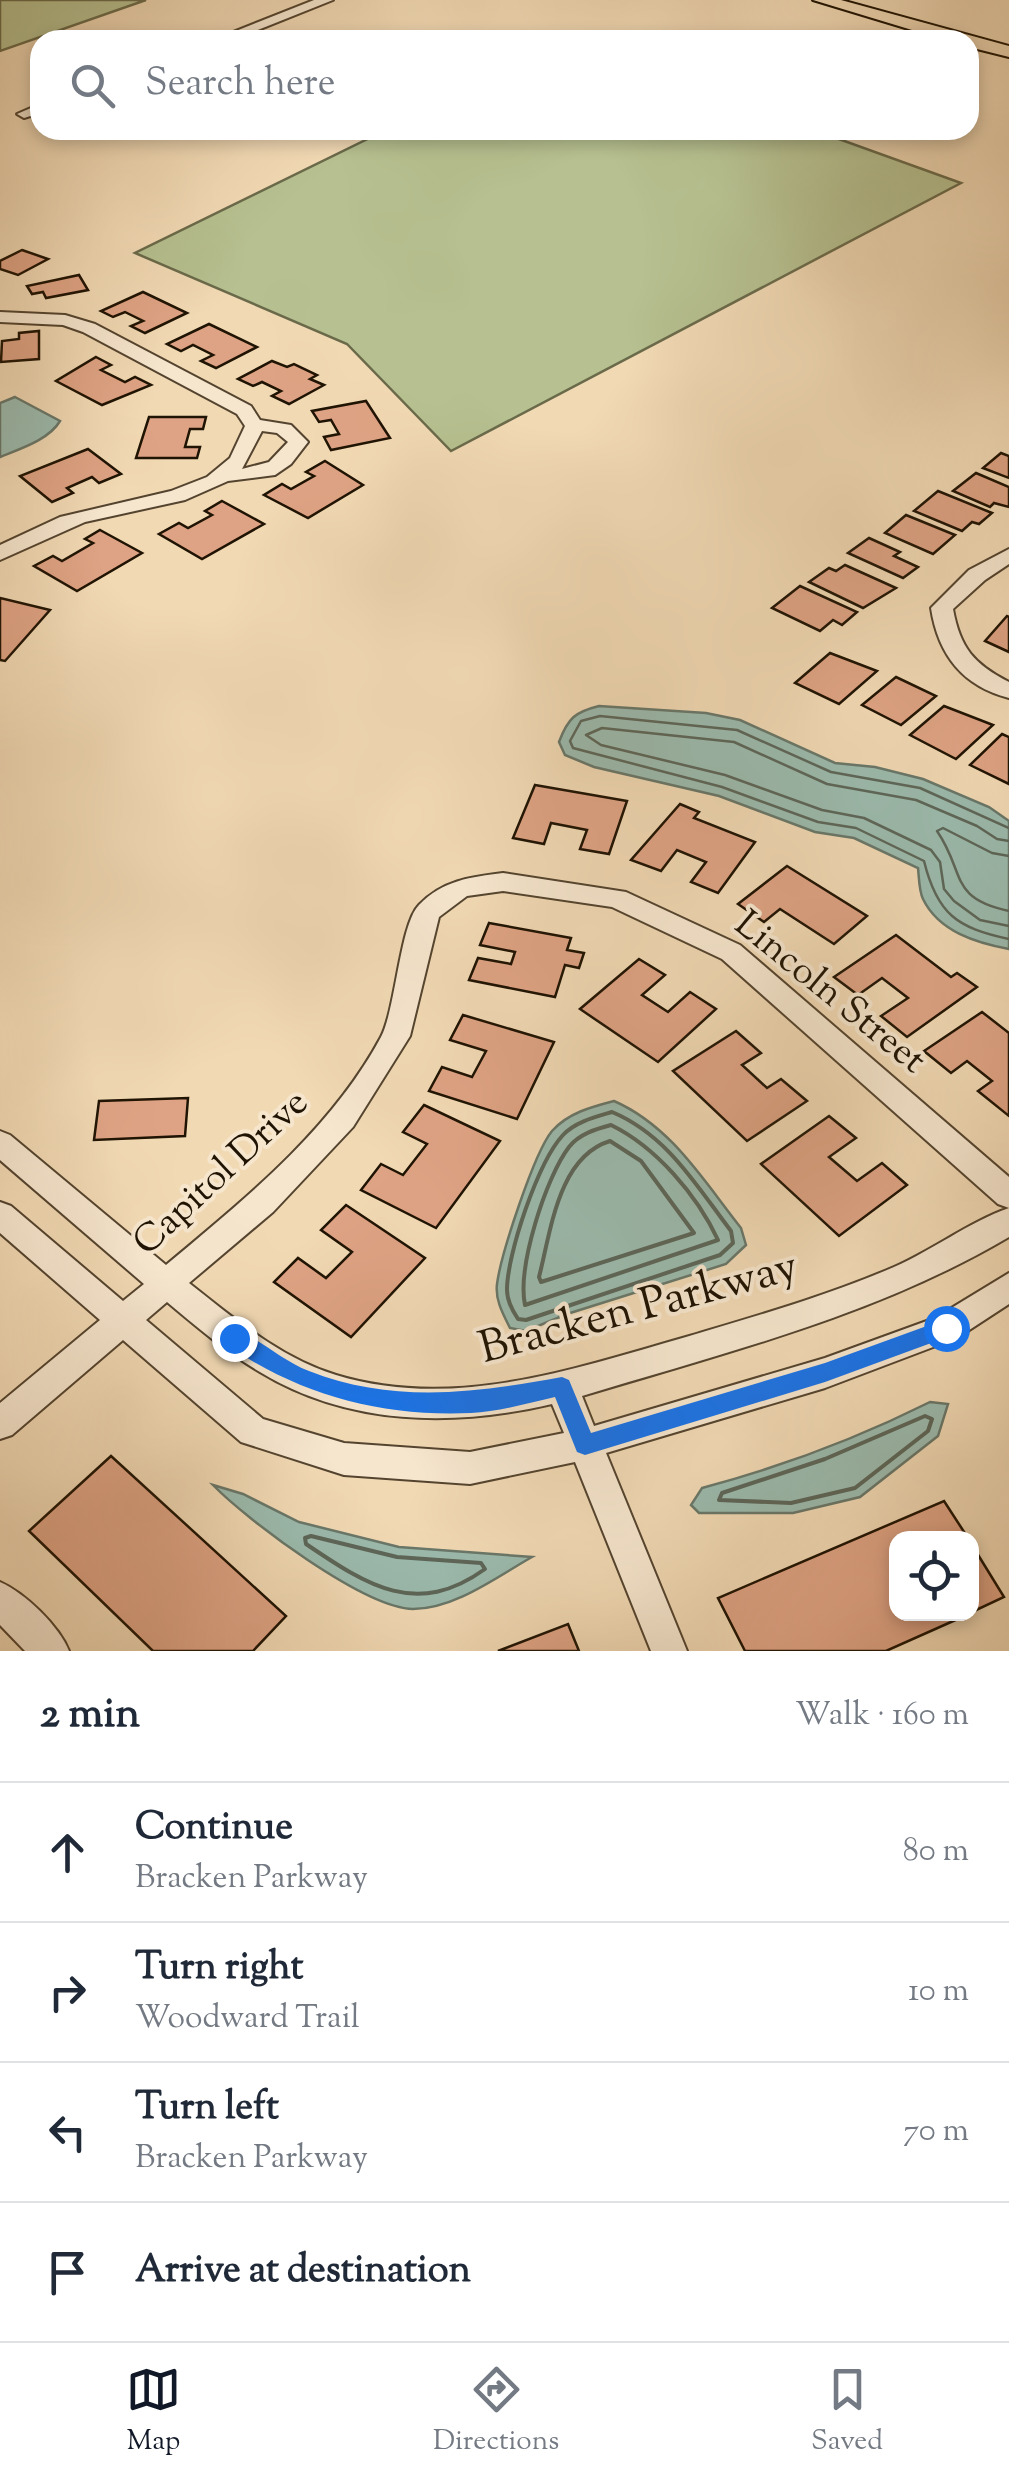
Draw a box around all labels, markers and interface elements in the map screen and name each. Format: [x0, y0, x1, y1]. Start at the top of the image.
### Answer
search box [30, 30, 979, 140]
icon: search [65, 58, 120, 113]
text: Search here [145, 58, 336, 112]
street label: Lincoln Street [722, 900, 936, 1088]
street label: Capitol Drive [122, 1078, 322, 1270]
street label: Bracken Parkway [472, 1236, 806, 1384]
route start [924, 1306, 970, 1352]
route end [212, 1316, 258, 1362]
map controls [889, 1531, 979, 1621]
button: locate [889, 1531, 979, 1621]
text: 2 min [40, 1686, 140, 1746]
text: Walk · 160 m [795, 1693, 969, 1739]
text: Continue [135, 1802, 293, 1856]
icon: ahead [40, 1825, 95, 1880]
text: 80 m [903, 1829, 969, 1875]
text: Bracken Parkway [135, 1856, 368, 1902]
text: Turn right [135, 1942, 303, 1996]
icon: right [40, 1965, 95, 2020]
text: 10 m [908, 1969, 969, 2015]
text: Woodward Trail [135, 1996, 360, 2042]
text: Turn left [135, 2082, 279, 2136]
icon: left [40, 2105, 95, 2160]
text: 70 m [903, 2109, 969, 2155]
text: Bracken Parkway [135, 2136, 368, 2182]
icon: arrive [40, 2245, 95, 2300]
text: Arrive at destination [135, 2245, 471, 2299]
tab: Map [126, 2362, 181, 2462]
tab: Directions [433, 2362, 559, 2462]
tab: Saved [811, 2362, 883, 2462]

